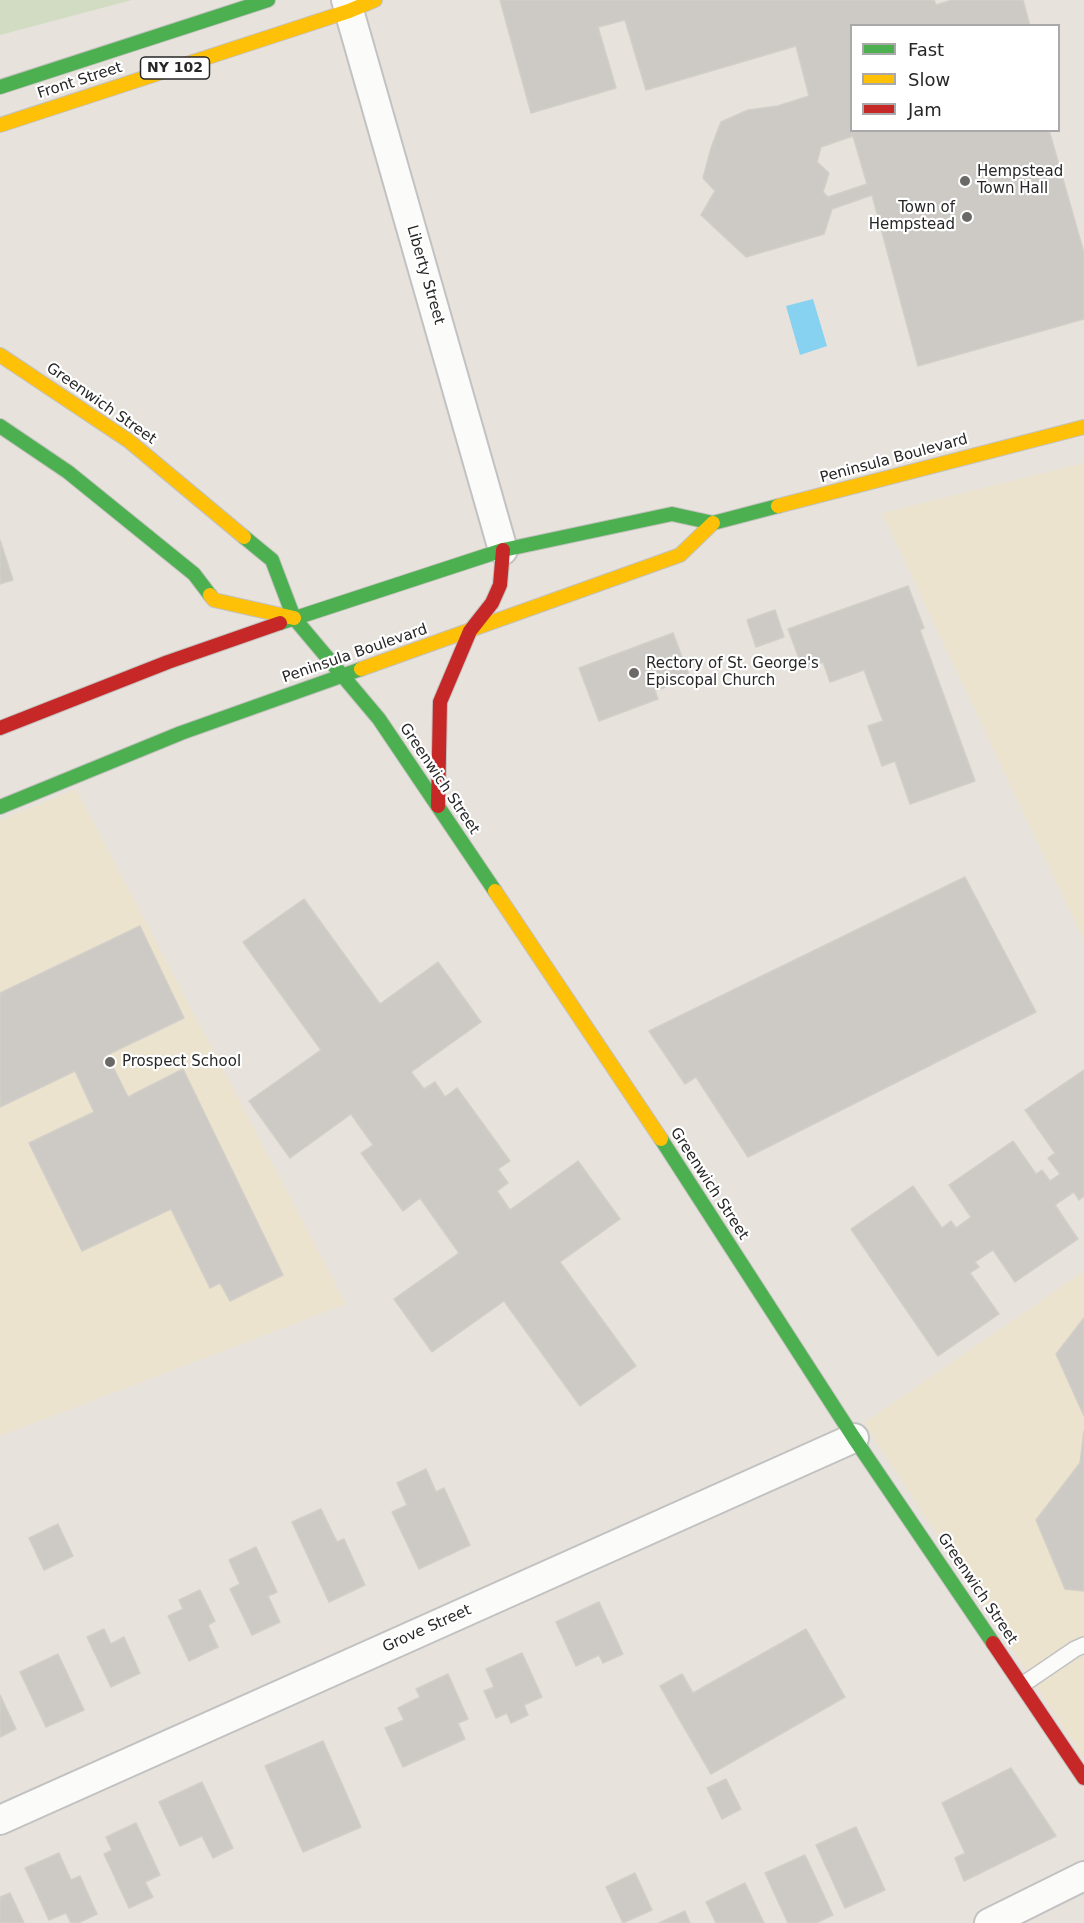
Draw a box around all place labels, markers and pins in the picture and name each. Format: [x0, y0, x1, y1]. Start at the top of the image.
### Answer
place label: Hempstead Town Hall [977, 163, 1063, 198]
marker: Hempstead Town Hall [958, 174, 972, 188]
place label: Town of Hempstead [869, 199, 955, 234]
marker: Town of Hempstead [960, 210, 974, 224]
place label: Rectory of St. George's Episcopal Church [646, 655, 819, 690]
marker: Rectory of St. George's Episcopal Church [627, 666, 641, 680]
place label: Prospect School [122, 1053, 241, 1071]
marker: Prospect School [103, 1055, 117, 1069]

